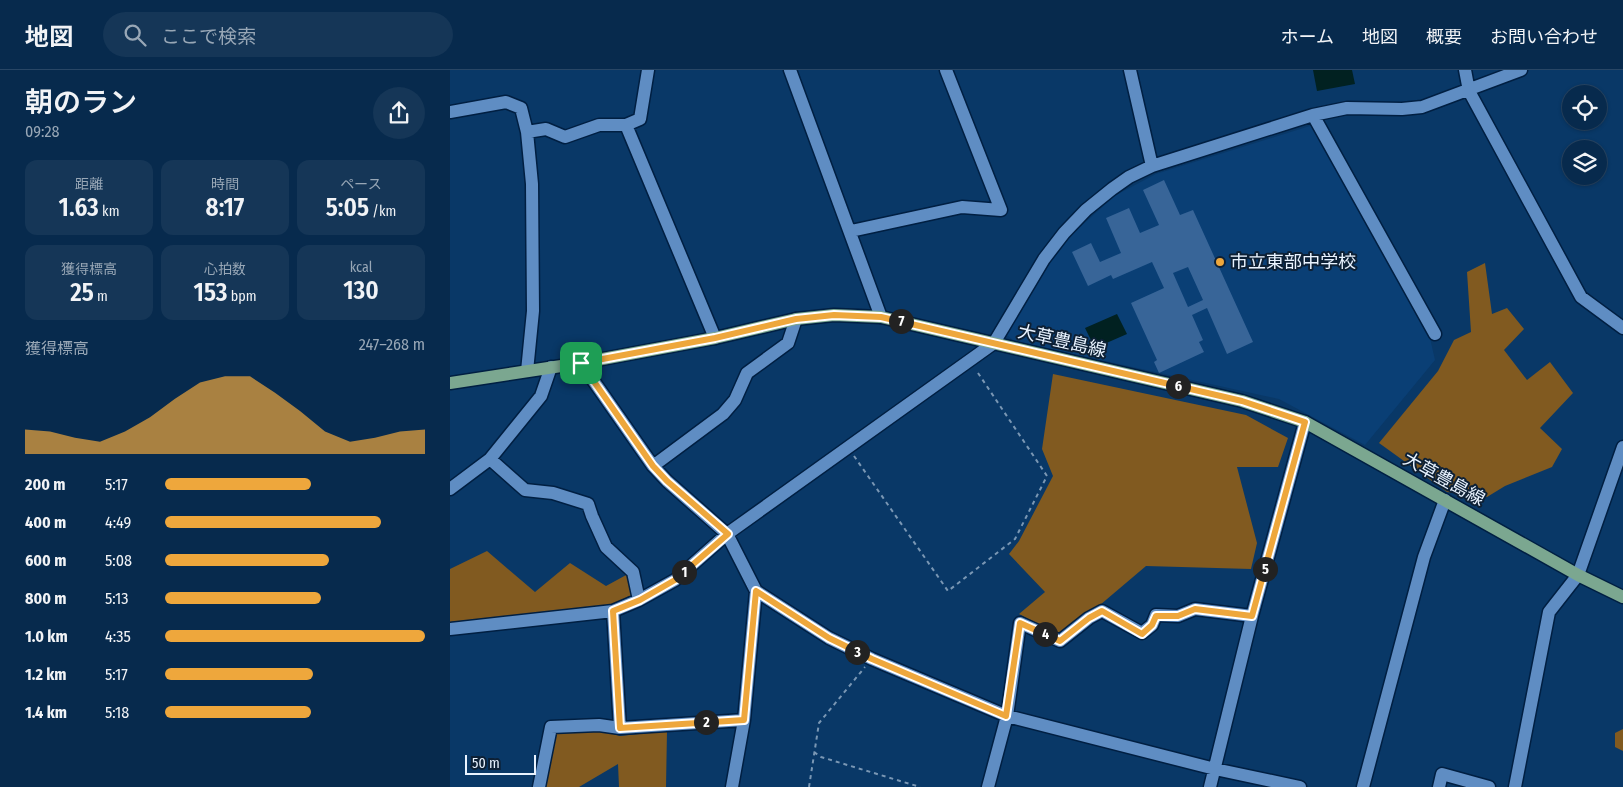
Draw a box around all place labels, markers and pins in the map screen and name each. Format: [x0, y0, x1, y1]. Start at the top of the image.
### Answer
place label: 市立東部中学校 [1230, 251, 1356, 273]
marker: 市立東部中学校 [1214, 256, 1226, 268]
pin: 7 [888, 308, 914, 334]
pin [560, 342, 602, 384]
pin: 6 [1166, 374, 1190, 398]
pin: 5 [1252, 556, 1278, 582]
pin: 1 [672, 560, 696, 584]
pin: 4 [1032, 622, 1058, 646]
pin: 3 [844, 640, 870, 664]
pin: 2 [694, 710, 718, 734]

